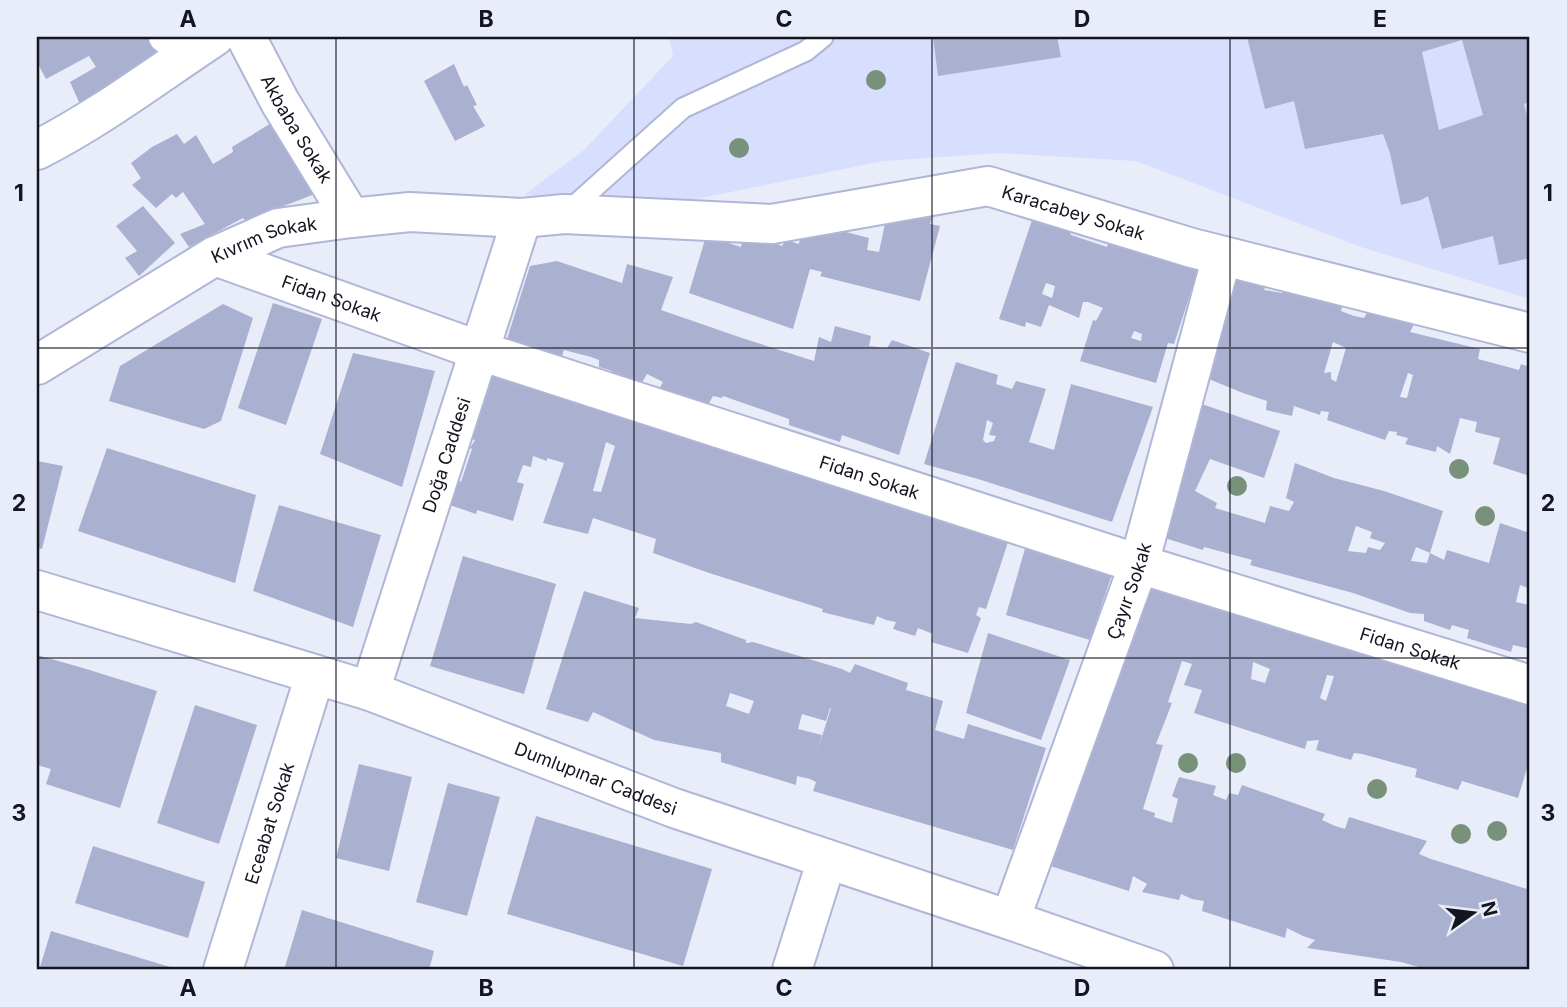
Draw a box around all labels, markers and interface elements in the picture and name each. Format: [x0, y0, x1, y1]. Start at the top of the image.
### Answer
text: A [179, 5, 197, 33]
text: B [478, 5, 494, 33]
text: C [775, 5, 793, 33]
text: D [1074, 5, 1090, 33]
text: E [1373, 5, 1387, 33]
street label: Akbaba Sokak [257, 71, 337, 187]
text: 1 [14, 179, 24, 207]
text: 1 [1543, 179, 1553, 207]
street label: Karacabey Sokak [1000, 180, 1148, 244]
street label: Kıvrım Sokak [208, 212, 318, 267]
street label: Fidan Sokak [279, 270, 384, 325]
street label: Doğa Caddesi [418, 395, 474, 515]
street label: Fidan Sokak [817, 451, 922, 503]
text: 2 [12, 489, 26, 517]
text: 2 [1541, 489, 1555, 517]
street label: Çayır Sokak [1102, 540, 1155, 642]
street label: Fidan Sokak [1357, 623, 1463, 673]
street label: Dumlupınar Caddesi [512, 737, 680, 819]
street label: Eceabat Sokak [240, 759, 298, 886]
text: 3 [12, 799, 26, 827]
text: 3 [1541, 799, 1555, 827]
north arrow [1438, 878, 1508, 948]
text: N [1476, 899, 1502, 919]
text: A [179, 974, 197, 1002]
text: B [478, 974, 494, 1002]
text: C [775, 974, 793, 1002]
text: D [1074, 974, 1090, 1002]
text: E [1373, 974, 1387, 1002]

